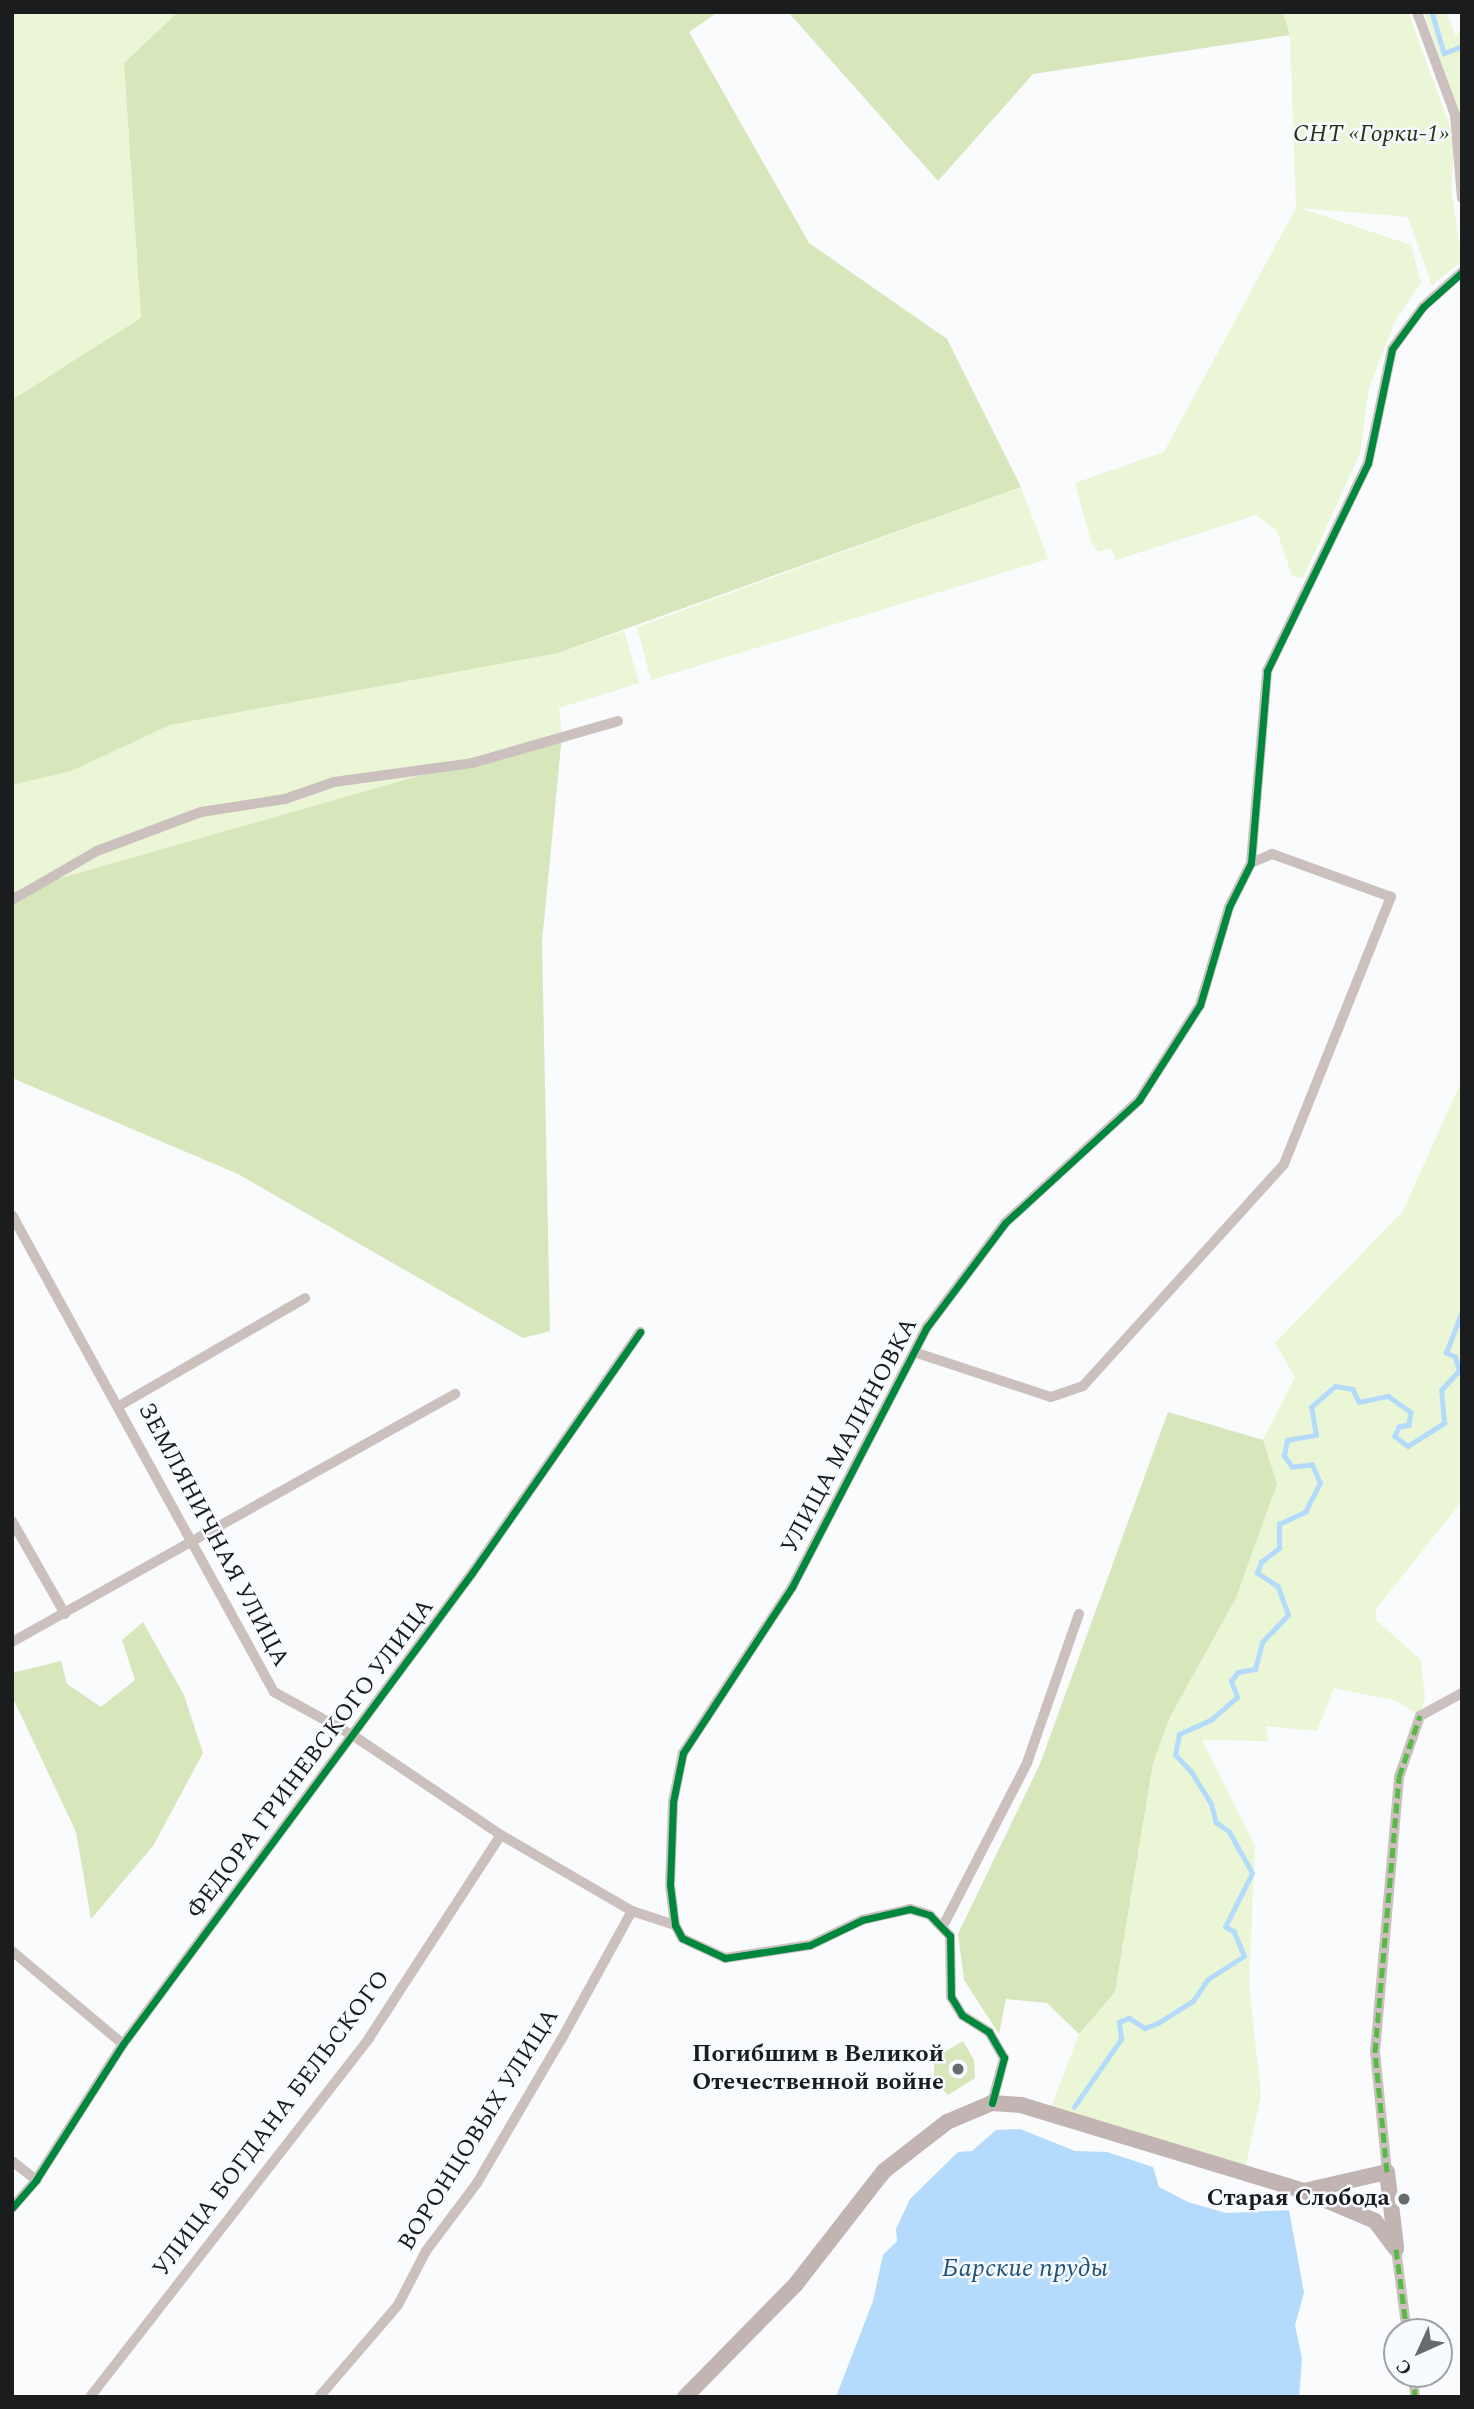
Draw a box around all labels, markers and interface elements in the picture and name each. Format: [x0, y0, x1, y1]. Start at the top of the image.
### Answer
park label: СНТ «Горки-1» [1293, 121, 1449, 149]
street label: УЛИЦА МАЛИНОВКА [776, 1313, 924, 1559]
street label: ЗЕМЛЯНИЧНАЯ УЛИЦА [131, 1398, 295, 1672]
street label: ФЕДОРА ГРИНЕВСКОГО УЛИЦА [181, 1593, 441, 1925]
street label: УЛИЦА БОГДАНА БЕЛЬСКОГО [147, 1965, 397, 2283]
street label: ВОРОНЦОВЫХ УЛИЦА [393, 2004, 565, 2256]
place label: Погибшим в Великой Отечественной войне [692, 2041, 944, 2097]
marker: Погибшим в Великой Отечественной войне [950, 2061, 966, 2077]
place label: Старая Слобода [1207, 2185, 1390, 2213]
marker: Старая Слобода [1396, 2191, 1412, 2207]
water label: Барские пруды [942, 2253, 1108, 2285]
north arrow [1383, 2318, 1453, 2388]
text: С [1389, 2352, 1419, 2382]

